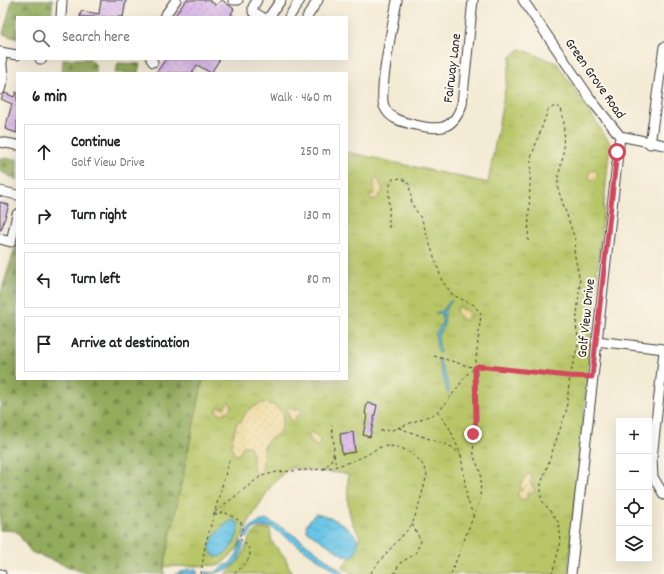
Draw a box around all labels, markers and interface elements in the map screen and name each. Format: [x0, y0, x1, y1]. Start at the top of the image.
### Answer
search box [16, 16, 348, 60]
icon: search [30, 27, 52, 49]
text: Search here [62, 27, 130, 49]
street label: Fairway Lane [439, 32, 467, 104]
street label: Green Grove Road [559, 35, 630, 123]
text: 6 min [32, 86, 67, 110]
text: Walk · 460 m [270, 89, 332, 108]
text: Continue [71, 132, 120, 154]
icon: ahead [33, 141, 55, 163]
text: 250 m [300, 143, 331, 162]
route start [608, 143, 626, 161]
text: Golf View Drive [71, 154, 145, 173]
icon: right [33, 205, 55, 227]
text: Turn right [71, 205, 127, 227]
text: 130 m [303, 207, 331, 226]
icon: left [33, 269, 55, 291]
text: Turn left [71, 269, 120, 291]
text: 80 m [307, 271, 331, 290]
street label: Golf View Drive [573, 278, 601, 359]
icon: arrive [33, 333, 55, 355]
text: Arrive at destination [71, 333, 189, 355]
map controls [616, 418, 652, 562]
button: + [616, 418, 652, 454]
route end [464, 425, 482, 443]
button: − [616, 454, 652, 490]
button: locate [616, 490, 652, 526]
button: layers [616, 526, 652, 562]

